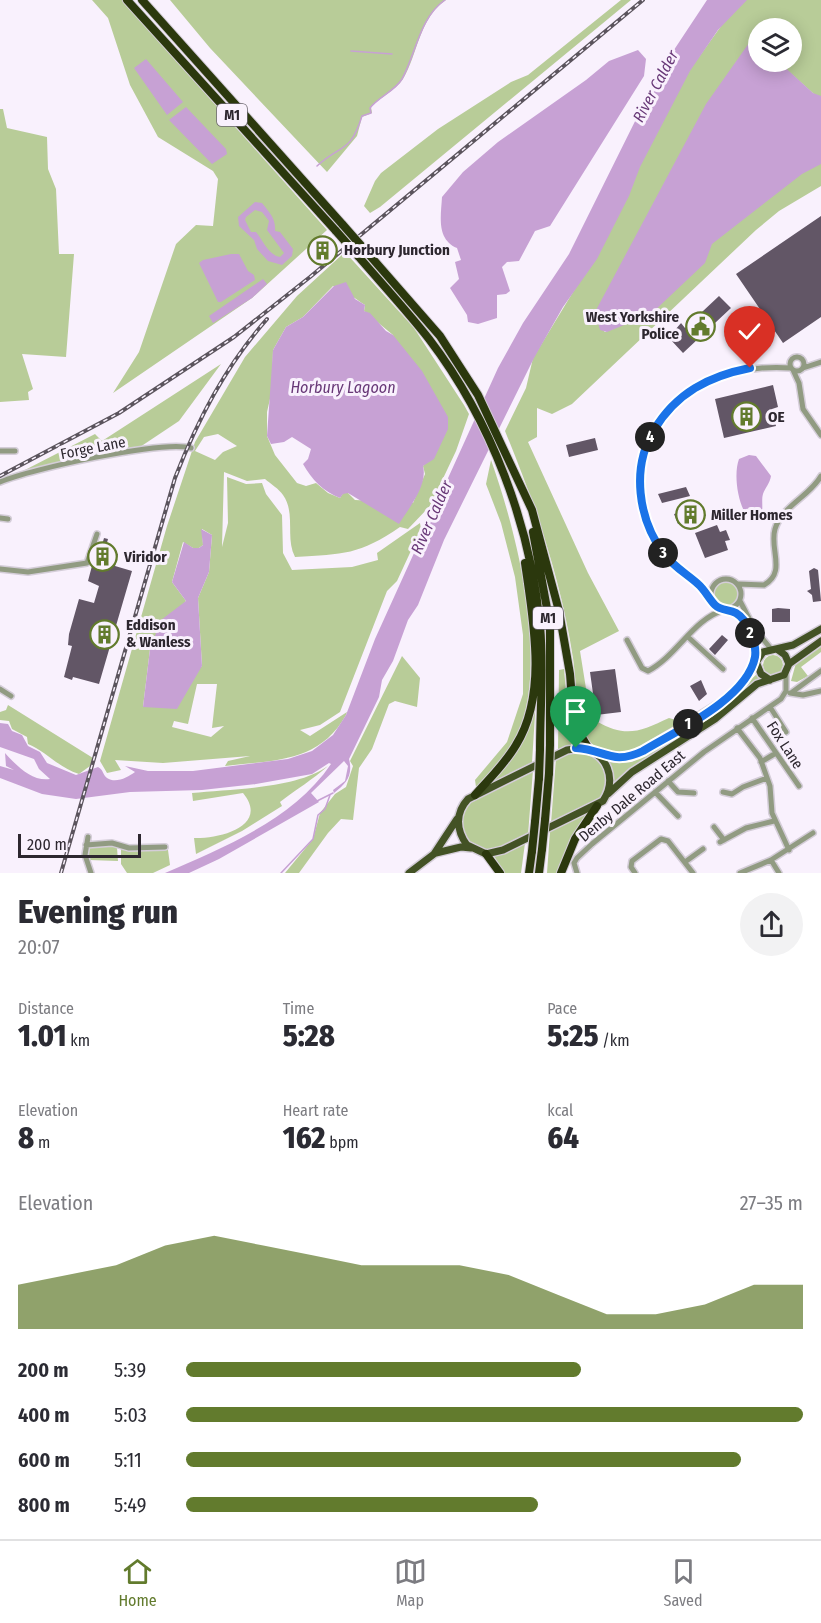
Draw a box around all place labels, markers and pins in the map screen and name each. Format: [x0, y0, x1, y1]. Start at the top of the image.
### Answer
building icon: Horbury Junction [307, 234, 339, 266]
place label: Horbury Junction [344, 241, 450, 259]
pin [724, 306, 775, 368]
place label: West Yorkshire Police [586, 308, 679, 343]
public building icon: West Yorkshire Police [684, 310, 716, 342]
building icon: OE [731, 401, 763, 433]
place label: OE [768, 408, 785, 426]
pin: 4 [635, 422, 665, 452]
building icon: Miller Homes [674, 499, 706, 531]
place label: Miller Homes [711, 506, 793, 524]
pin: 3 [648, 538, 678, 568]
building icon: Viridor [87, 541, 119, 573]
place label: Viridor [123, 548, 167, 566]
place label: Eddison & Wanless [126, 616, 191, 651]
building icon: Eddison & Wanless [89, 618, 121, 650]
pin: 2 [735, 618, 765, 648]
pin [550, 686, 601, 748]
pin: 1 [673, 709, 703, 739]

